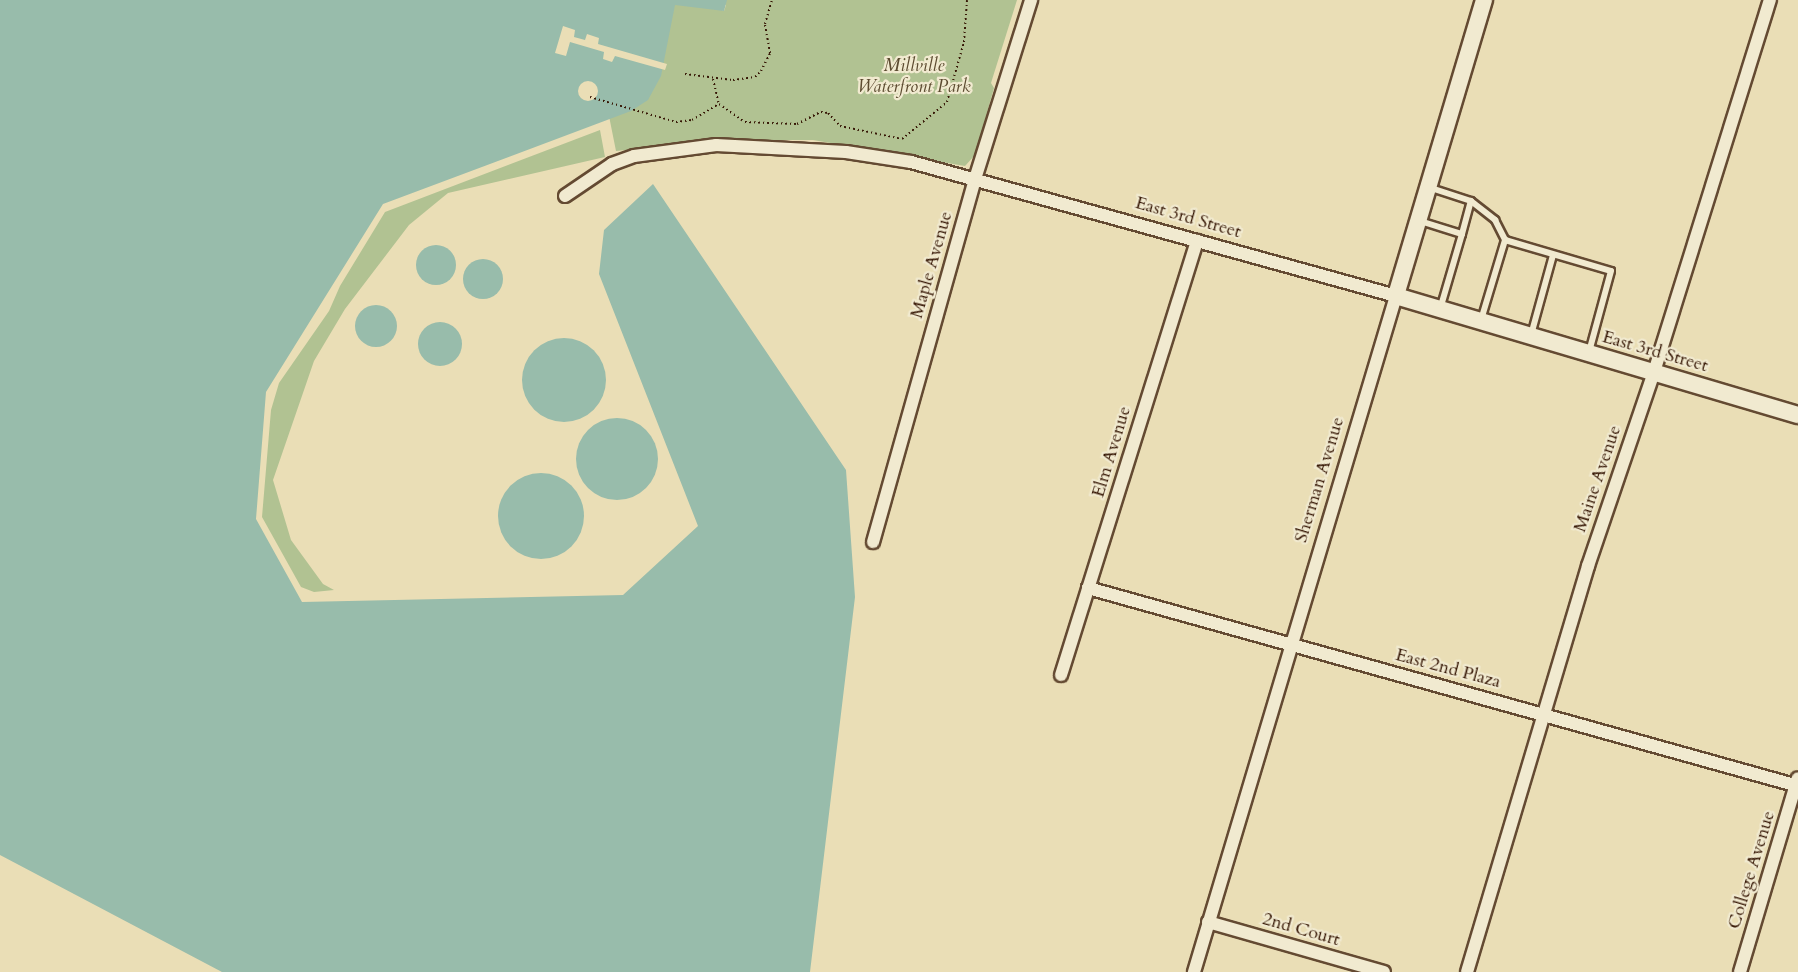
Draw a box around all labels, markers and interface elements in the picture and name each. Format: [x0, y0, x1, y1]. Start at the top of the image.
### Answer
park label: Millville Waterfront Park [857, 56, 971, 98]
street label: East 3rd Street [1133, 193, 1243, 243]
street label: Maple Avenue [906, 209, 958, 321]
street label: East 3rd Street [1600, 327, 1710, 377]
street label: Elm Avenue [1088, 404, 1136, 500]
street label: Sherman Avenue [1291, 415, 1349, 545]
street label: Maine Avenue [1570, 423, 1626, 535]
street label: East 2nd Plaza [1393, 645, 1503, 693]
street label: College Avenue [1724, 808, 1780, 932]
street label: 2nd Court [1260, 909, 1342, 951]

